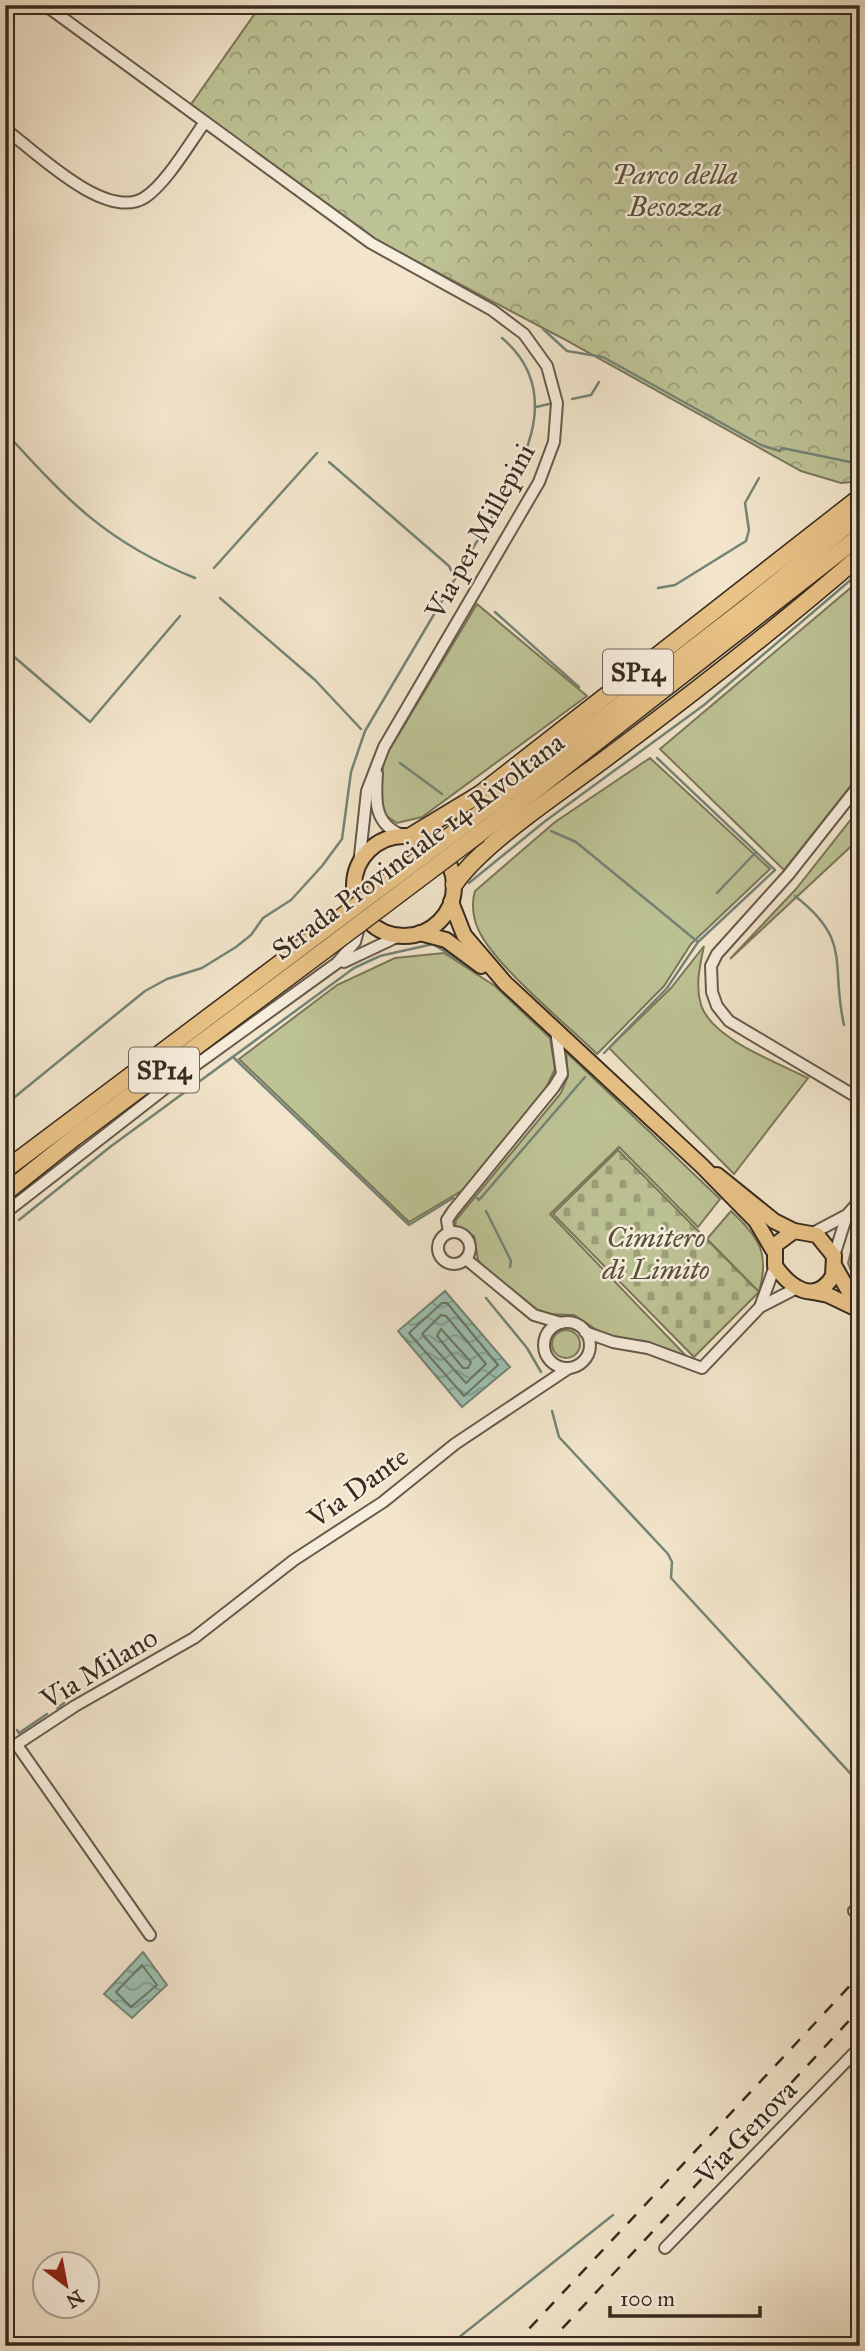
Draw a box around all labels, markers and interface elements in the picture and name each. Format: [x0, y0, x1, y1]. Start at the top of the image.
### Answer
park label: Parco della Besozza [612, 157, 738, 224]
street label: Via per Millepini [417, 437, 543, 626]
road number: SP14 [603, 650, 673, 694]
street label: Strada Provinciale 14 Rivoltana [265, 725, 571, 967]
road number: SP14 [129, 1048, 199, 1092]
park label: Cimitero di Limito [601, 1220, 710, 1287]
street label: Via Dante [300, 1439, 415, 1536]
street label: Via Milano [33, 1619, 164, 1717]
street label: Via Genova [687, 2072, 804, 2192]
north arrow [32, 2250, 102, 2320]
scale bar [610, 2274, 760, 2318]
text: N [62, 2285, 88, 2313]
text: 100 m [620, 2286, 675, 2312]

